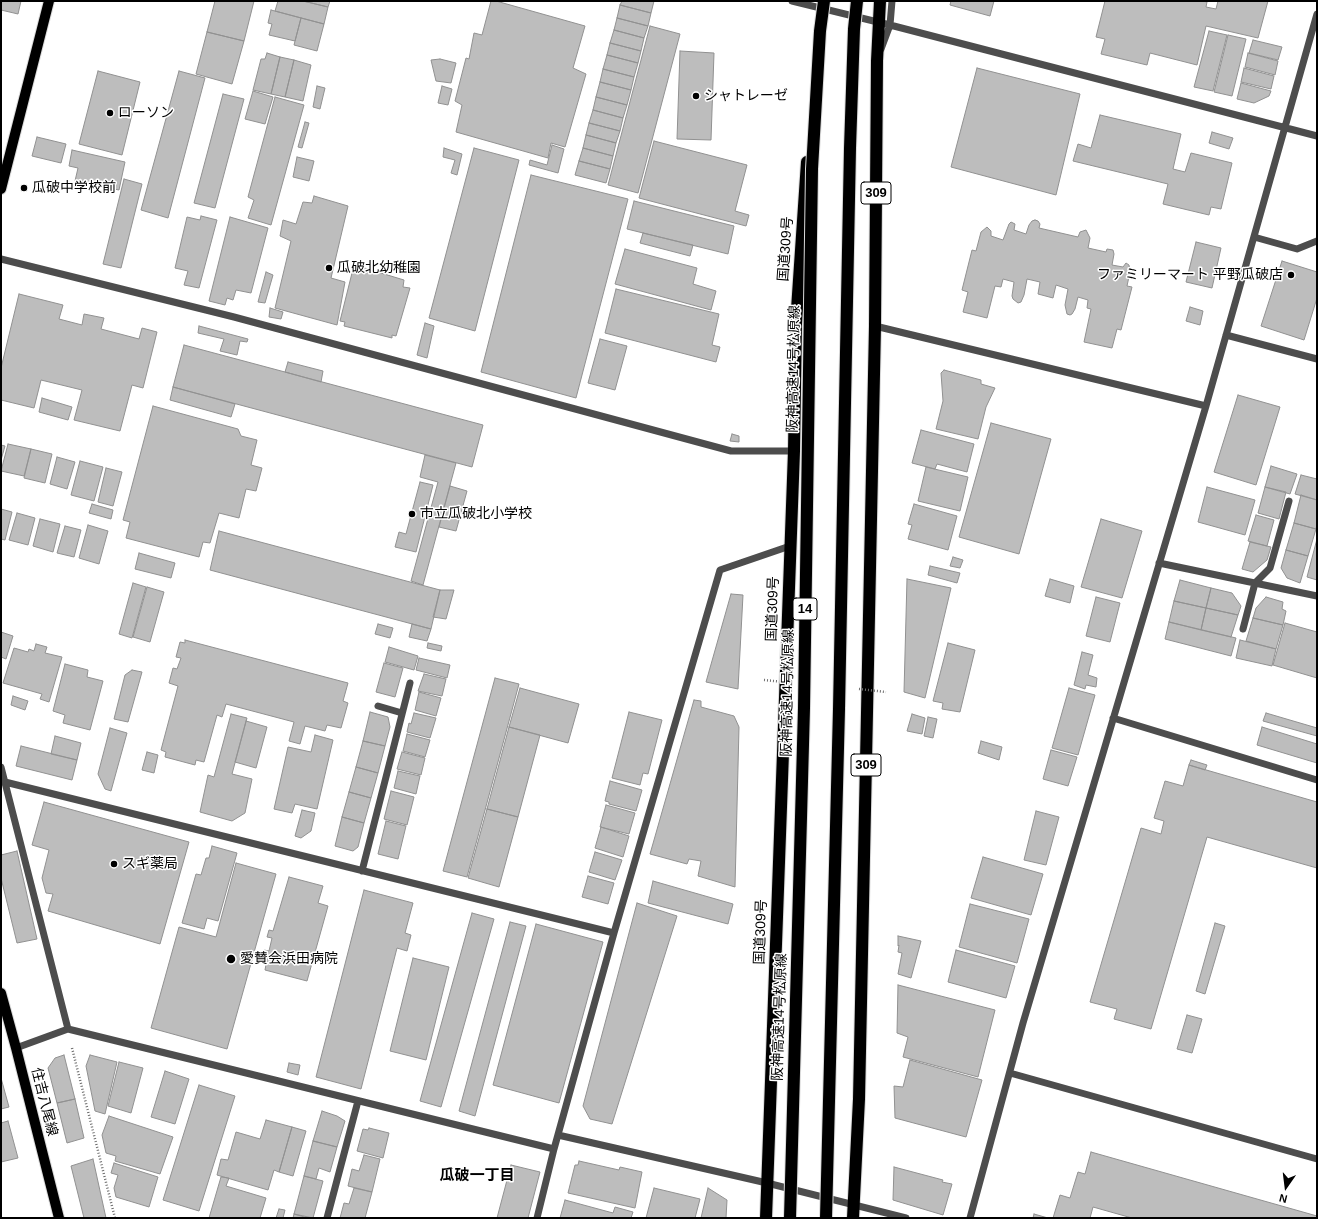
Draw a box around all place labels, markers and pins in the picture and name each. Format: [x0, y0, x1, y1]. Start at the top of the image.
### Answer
place label: シャトレーゼ [704, 88, 788, 104]
marker: シャトレーゼ [691, 91, 701, 101]
place label: ローソン [118, 105, 174, 121]
marker: ローソン [105, 108, 115, 118]
place label: 瓜破中学校前 [32, 180, 116, 196]
marker: 瓜破中学校前 [19, 183, 29, 193]
place label: 瓜破北幼稚園 [337, 260, 421, 276]
marker: 瓜破北幼稚園 [324, 263, 334, 273]
place label: ファミリーマート 平野瓜破店 [1097, 267, 1283, 283]
marker: ファミリーマート 平野瓜破店 [1286, 270, 1296, 280]
place label: 市立瓜破北小学校 [420, 506, 532, 522]
marker: 市立瓜破北小学校 [407, 509, 417, 519]
place label: スギ薬局 [122, 856, 178, 872]
marker: スギ薬局 [109, 859, 119, 869]
place label: 愛賛会浜田病院 [240, 951, 338, 967]
marker: 愛賛会浜田病院 [225, 953, 237, 965]

